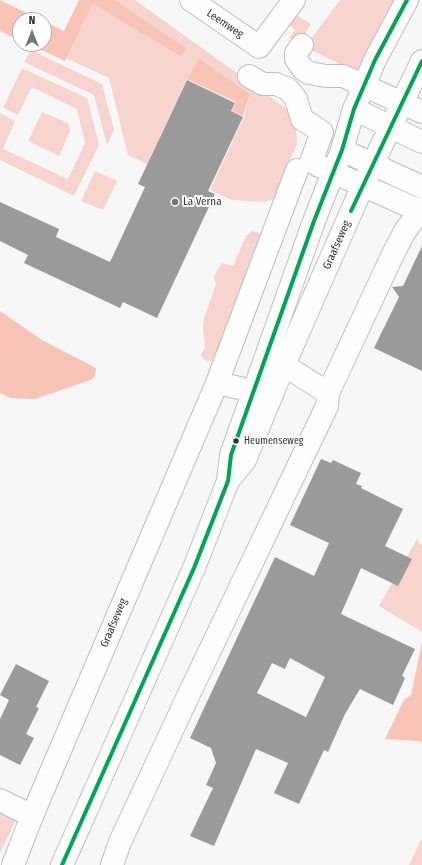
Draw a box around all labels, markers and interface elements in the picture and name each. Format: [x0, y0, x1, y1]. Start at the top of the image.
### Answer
street label: Leemweg [204, 7, 246, 41]
north arrow [12, 12, 52, 52]
text: N [29, 14, 35, 27]
place label: La Verna [183, 195, 222, 209]
marker: La Verna [170, 197, 180, 207]
street label: Graafseweg [320, 219, 354, 271]
place label: Heumenseweg [244, 435, 304, 447]
marker: Heumenseweg [231, 436, 241, 446]
street label: Graafseweg [98, 597, 130, 649]

